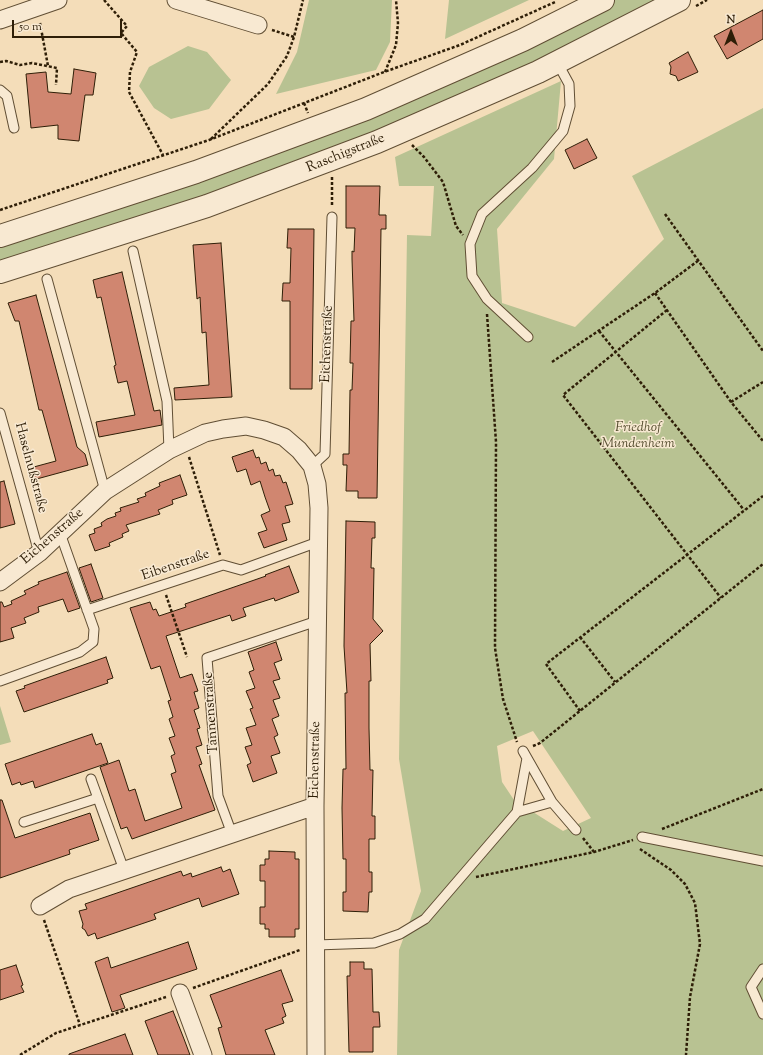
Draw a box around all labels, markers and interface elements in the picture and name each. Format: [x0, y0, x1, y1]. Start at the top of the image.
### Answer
scale bar [14, 12, 124, 38]
north arrow [711, 12, 751, 52]
text: N [727, 12, 735, 28]
text: 50 m [19, 18, 42, 36]
street label: Raschigstraße [304, 131, 388, 177]
street label: Eichenstraße [318, 305, 338, 383]
street label: Haselnußstraße [10, 421, 50, 515]
park label: Friedhof Mundenheim [601, 421, 675, 454]
street label: Eichenstraße [18, 505, 88, 569]
street label: Eibenstraße [140, 547, 212, 585]
street label: Tannenstraße [201, 671, 223, 755]
street label: Eichenstraße [307, 721, 325, 799]

